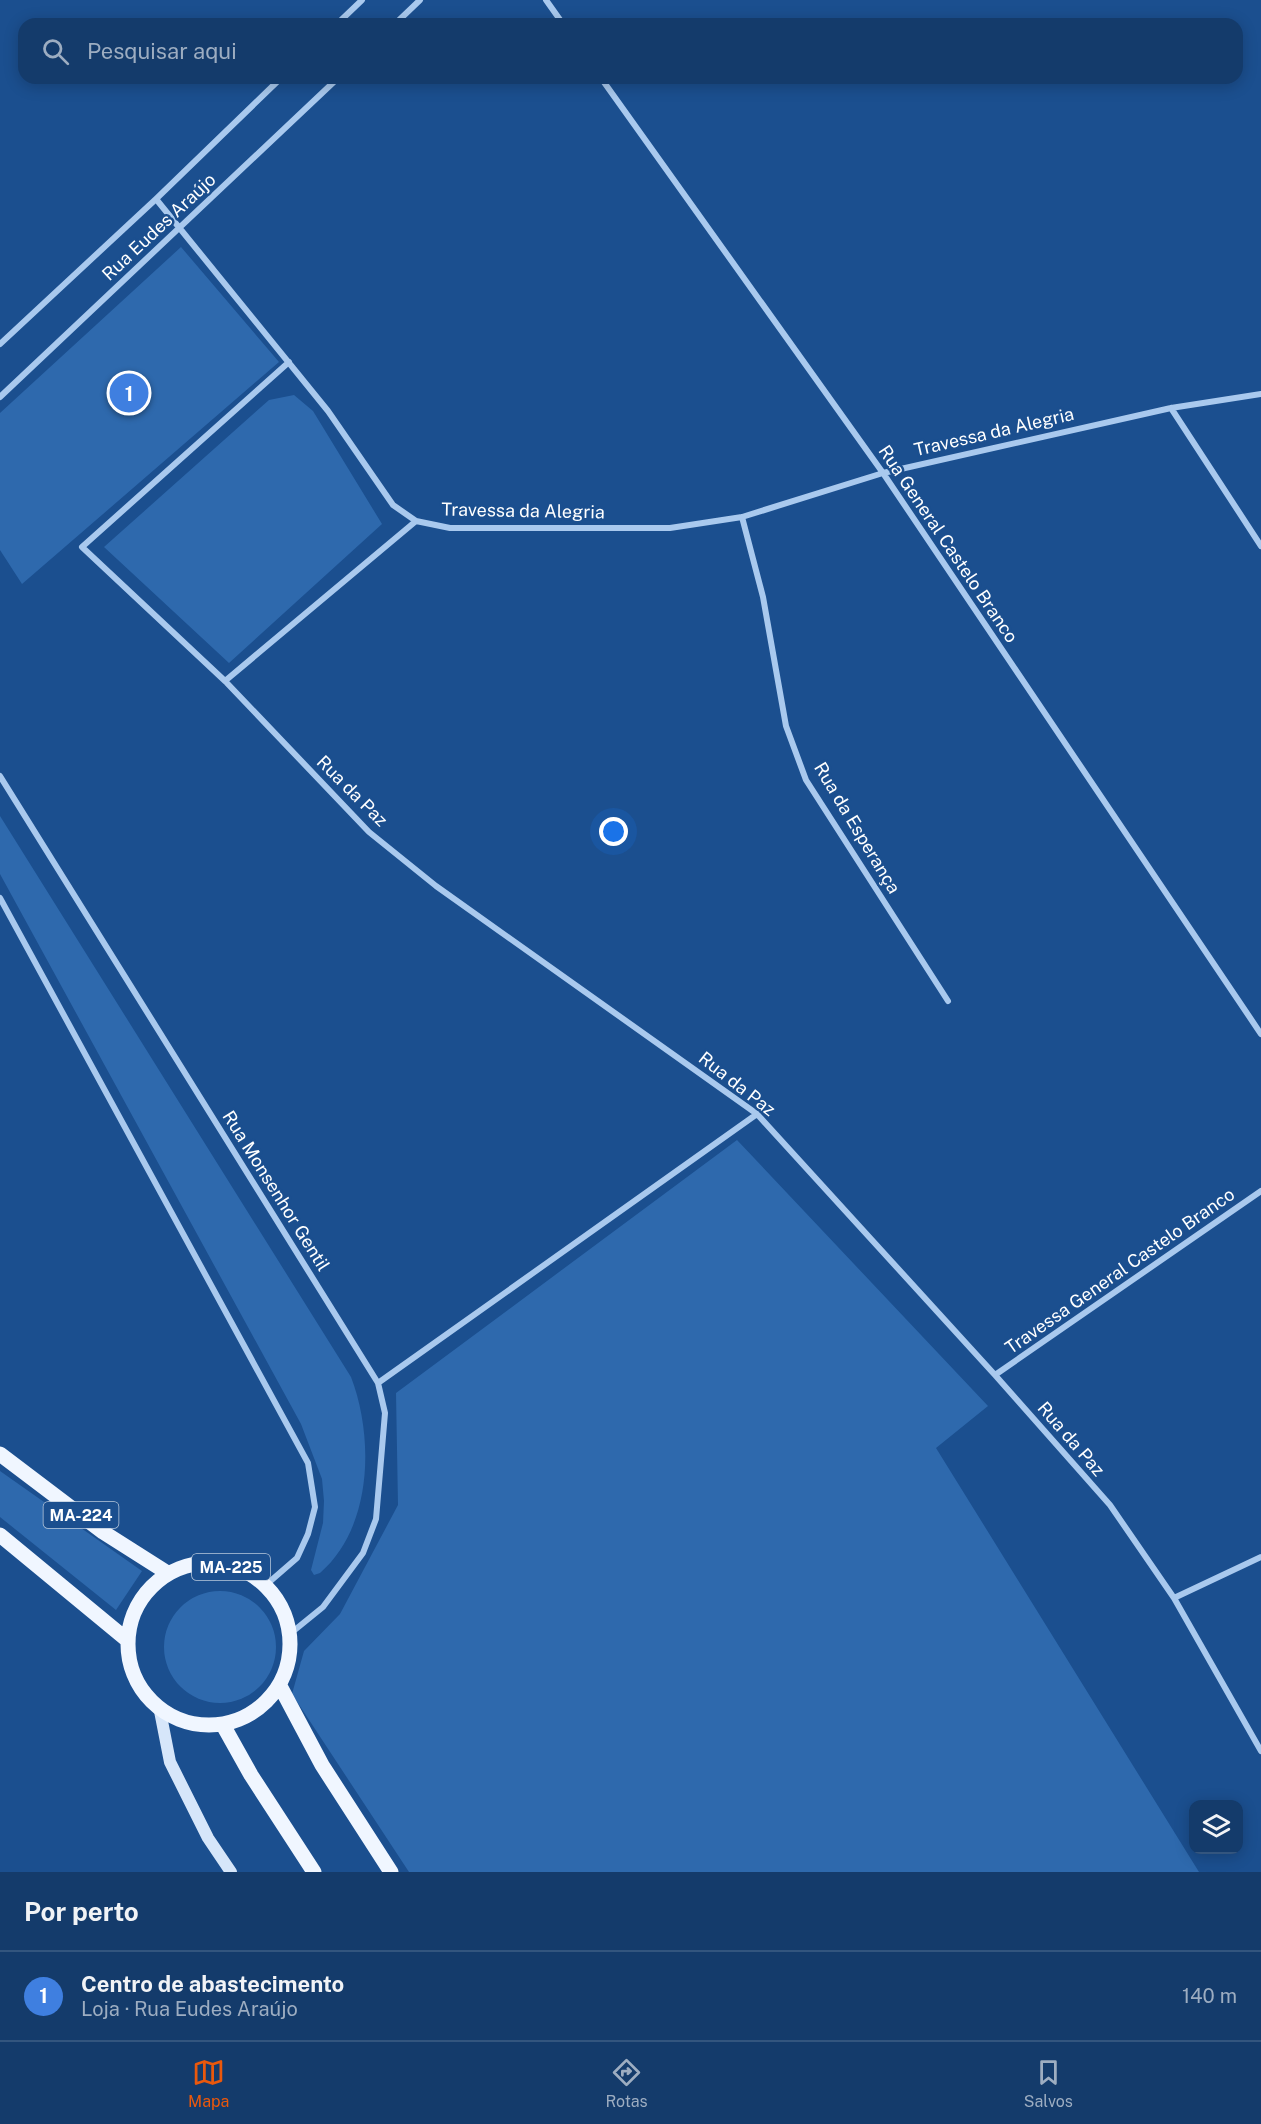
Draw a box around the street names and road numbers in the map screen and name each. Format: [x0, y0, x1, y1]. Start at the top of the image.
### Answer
street label: Rua Eudes Araújo [98, 169, 220, 285]
street label: Travessa da Alegria [912, 403, 1076, 460]
street label: Rua General Castelo Branco [874, 441, 1022, 646]
street label: Travessa da Alegria [441, 499, 605, 522]
street label: Rua da Paz [313, 751, 392, 830]
street label: Rua da Esperança [810, 758, 905, 897]
street label: Rua da Paz [695, 1047, 780, 1120]
street label: Rua Monsenhor Gentil [218, 1107, 334, 1275]
street label: Travessa General Castelo Branco [1001, 1183, 1238, 1358]
street label: Rua da Paz [1033, 1397, 1109, 1480]
road number: MA-224 [44, 1502, 118, 1528]
road number: MA-225 [192, 1554, 270, 1580]

